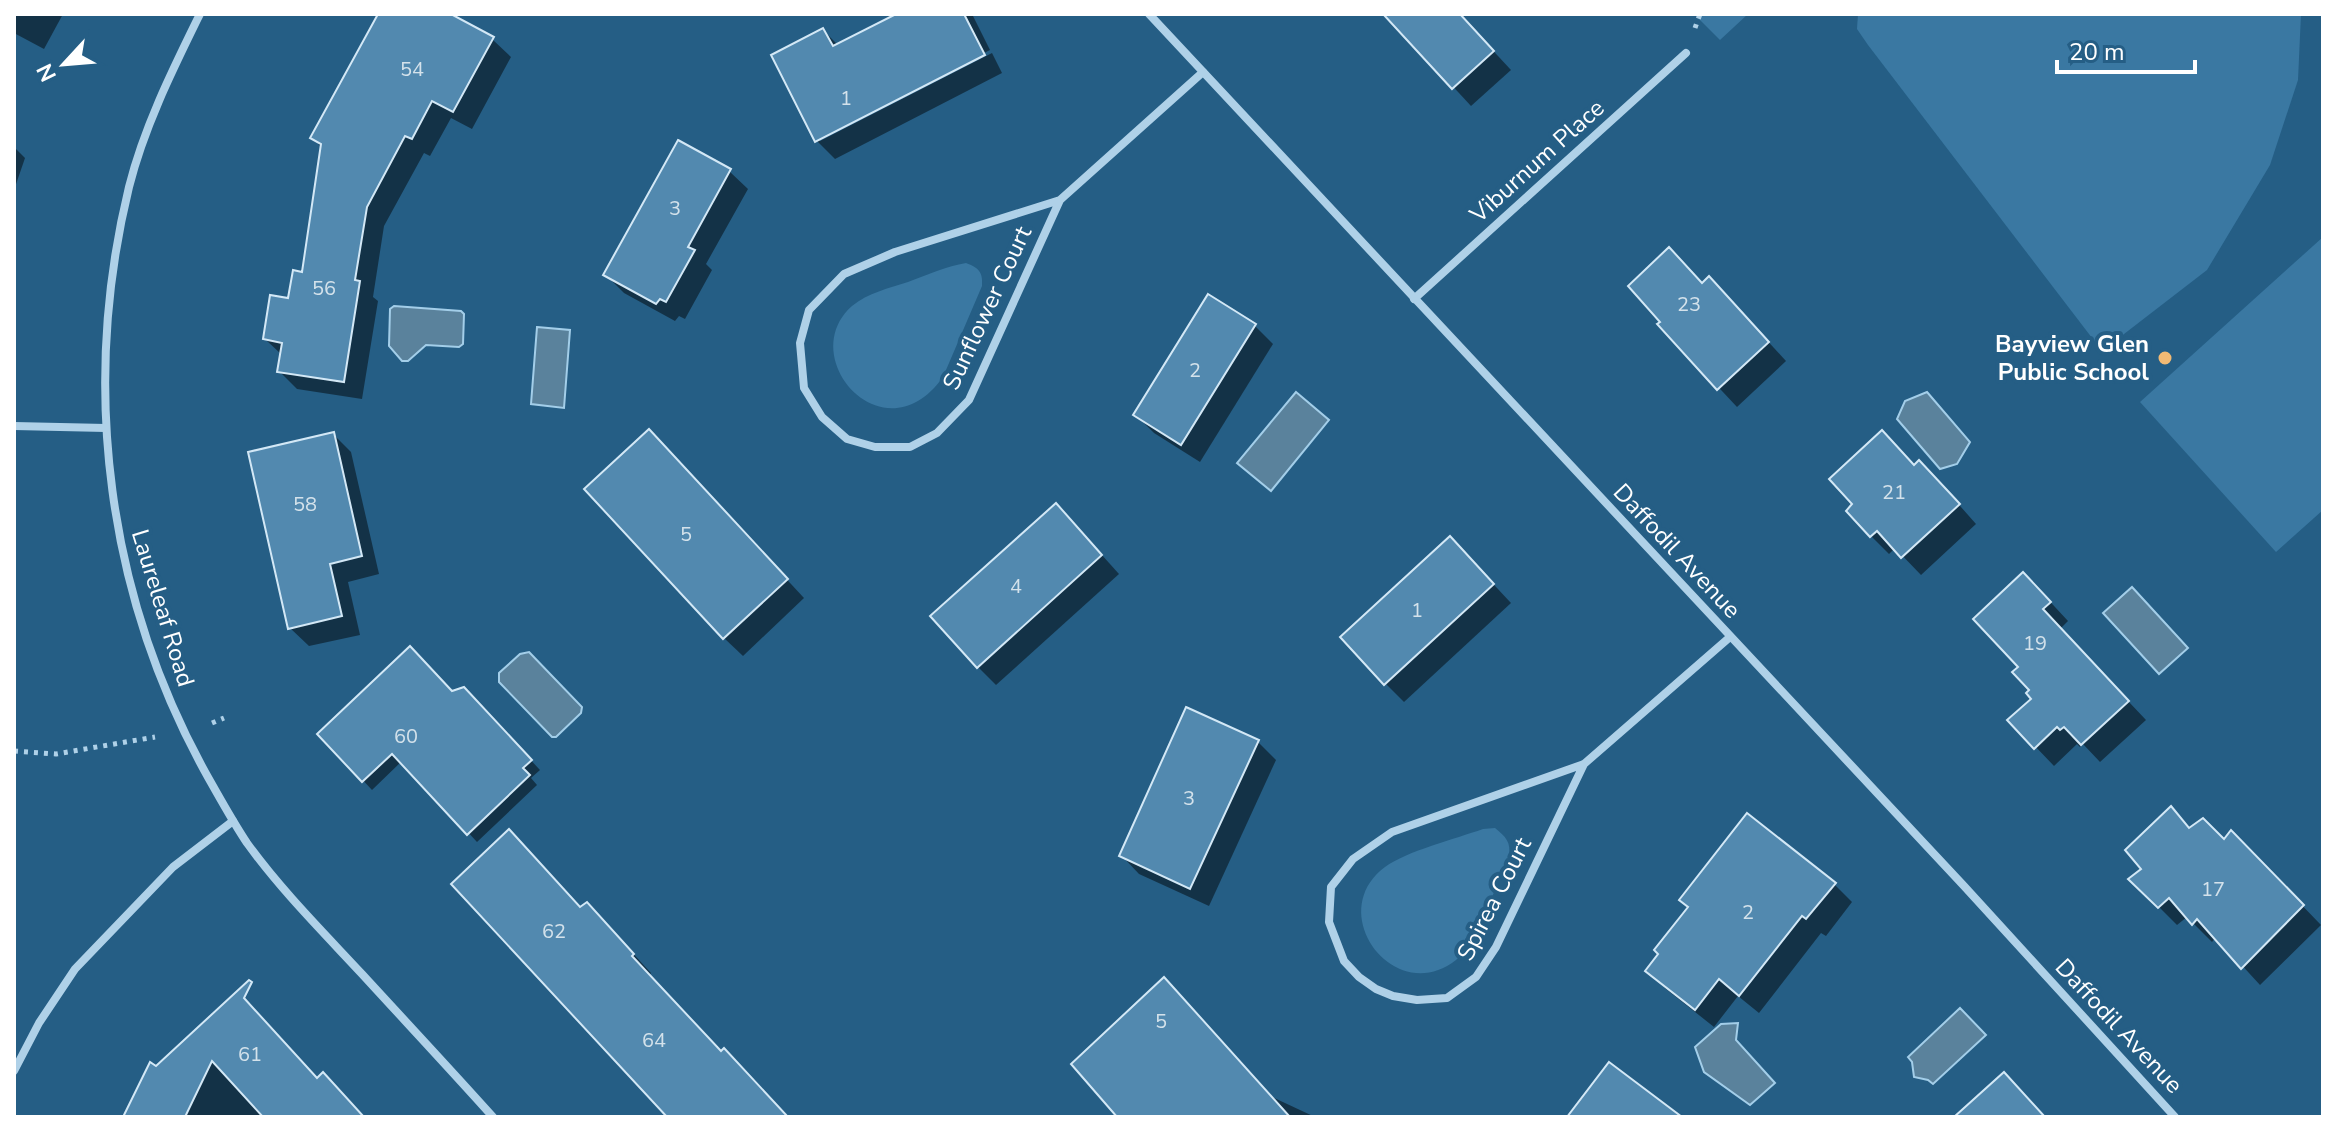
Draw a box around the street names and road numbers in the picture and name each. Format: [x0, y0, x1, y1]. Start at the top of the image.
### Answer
street label: Viburnum Place [1462, 92, 1611, 231]
street label: Sunflower Court [935, 220, 1039, 395]
street label: Daffodil Avenue [1606, 477, 1748, 625]
street label: Laureleaf Road [124, 525, 202, 691]
street label: Spirea Court [1449, 831, 1539, 966]
street label: Daffodil Avenue [2048, 952, 2190, 1100]

